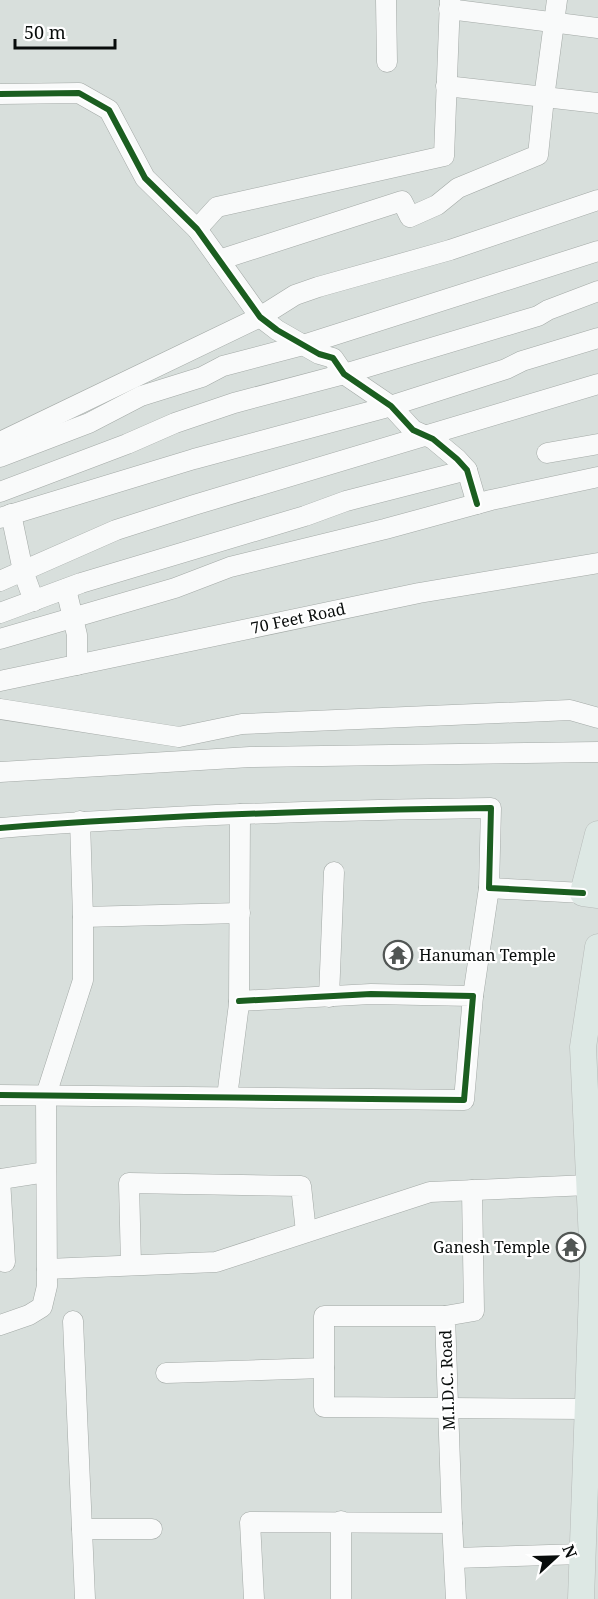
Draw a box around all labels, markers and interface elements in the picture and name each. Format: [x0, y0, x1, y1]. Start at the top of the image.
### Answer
scale bar [15, 12, 116, 50]
text: 50 m [24, 20, 66, 44]
street label: 70 Feet Road [249, 597, 348, 639]
temple icon: Hanuman Temple [382, 939, 414, 971]
place label: Hanuman Temple [419, 944, 556, 966]
temple icon: Ganesh Temple [555, 1231, 587, 1263]
place label: Ganesh Temple [433, 1236, 550, 1258]
street label: M.I.D.C. Road [434, 1329, 460, 1431]
north arrow [526, 1527, 586, 1587]
text: N [557, 1541, 583, 1562]

